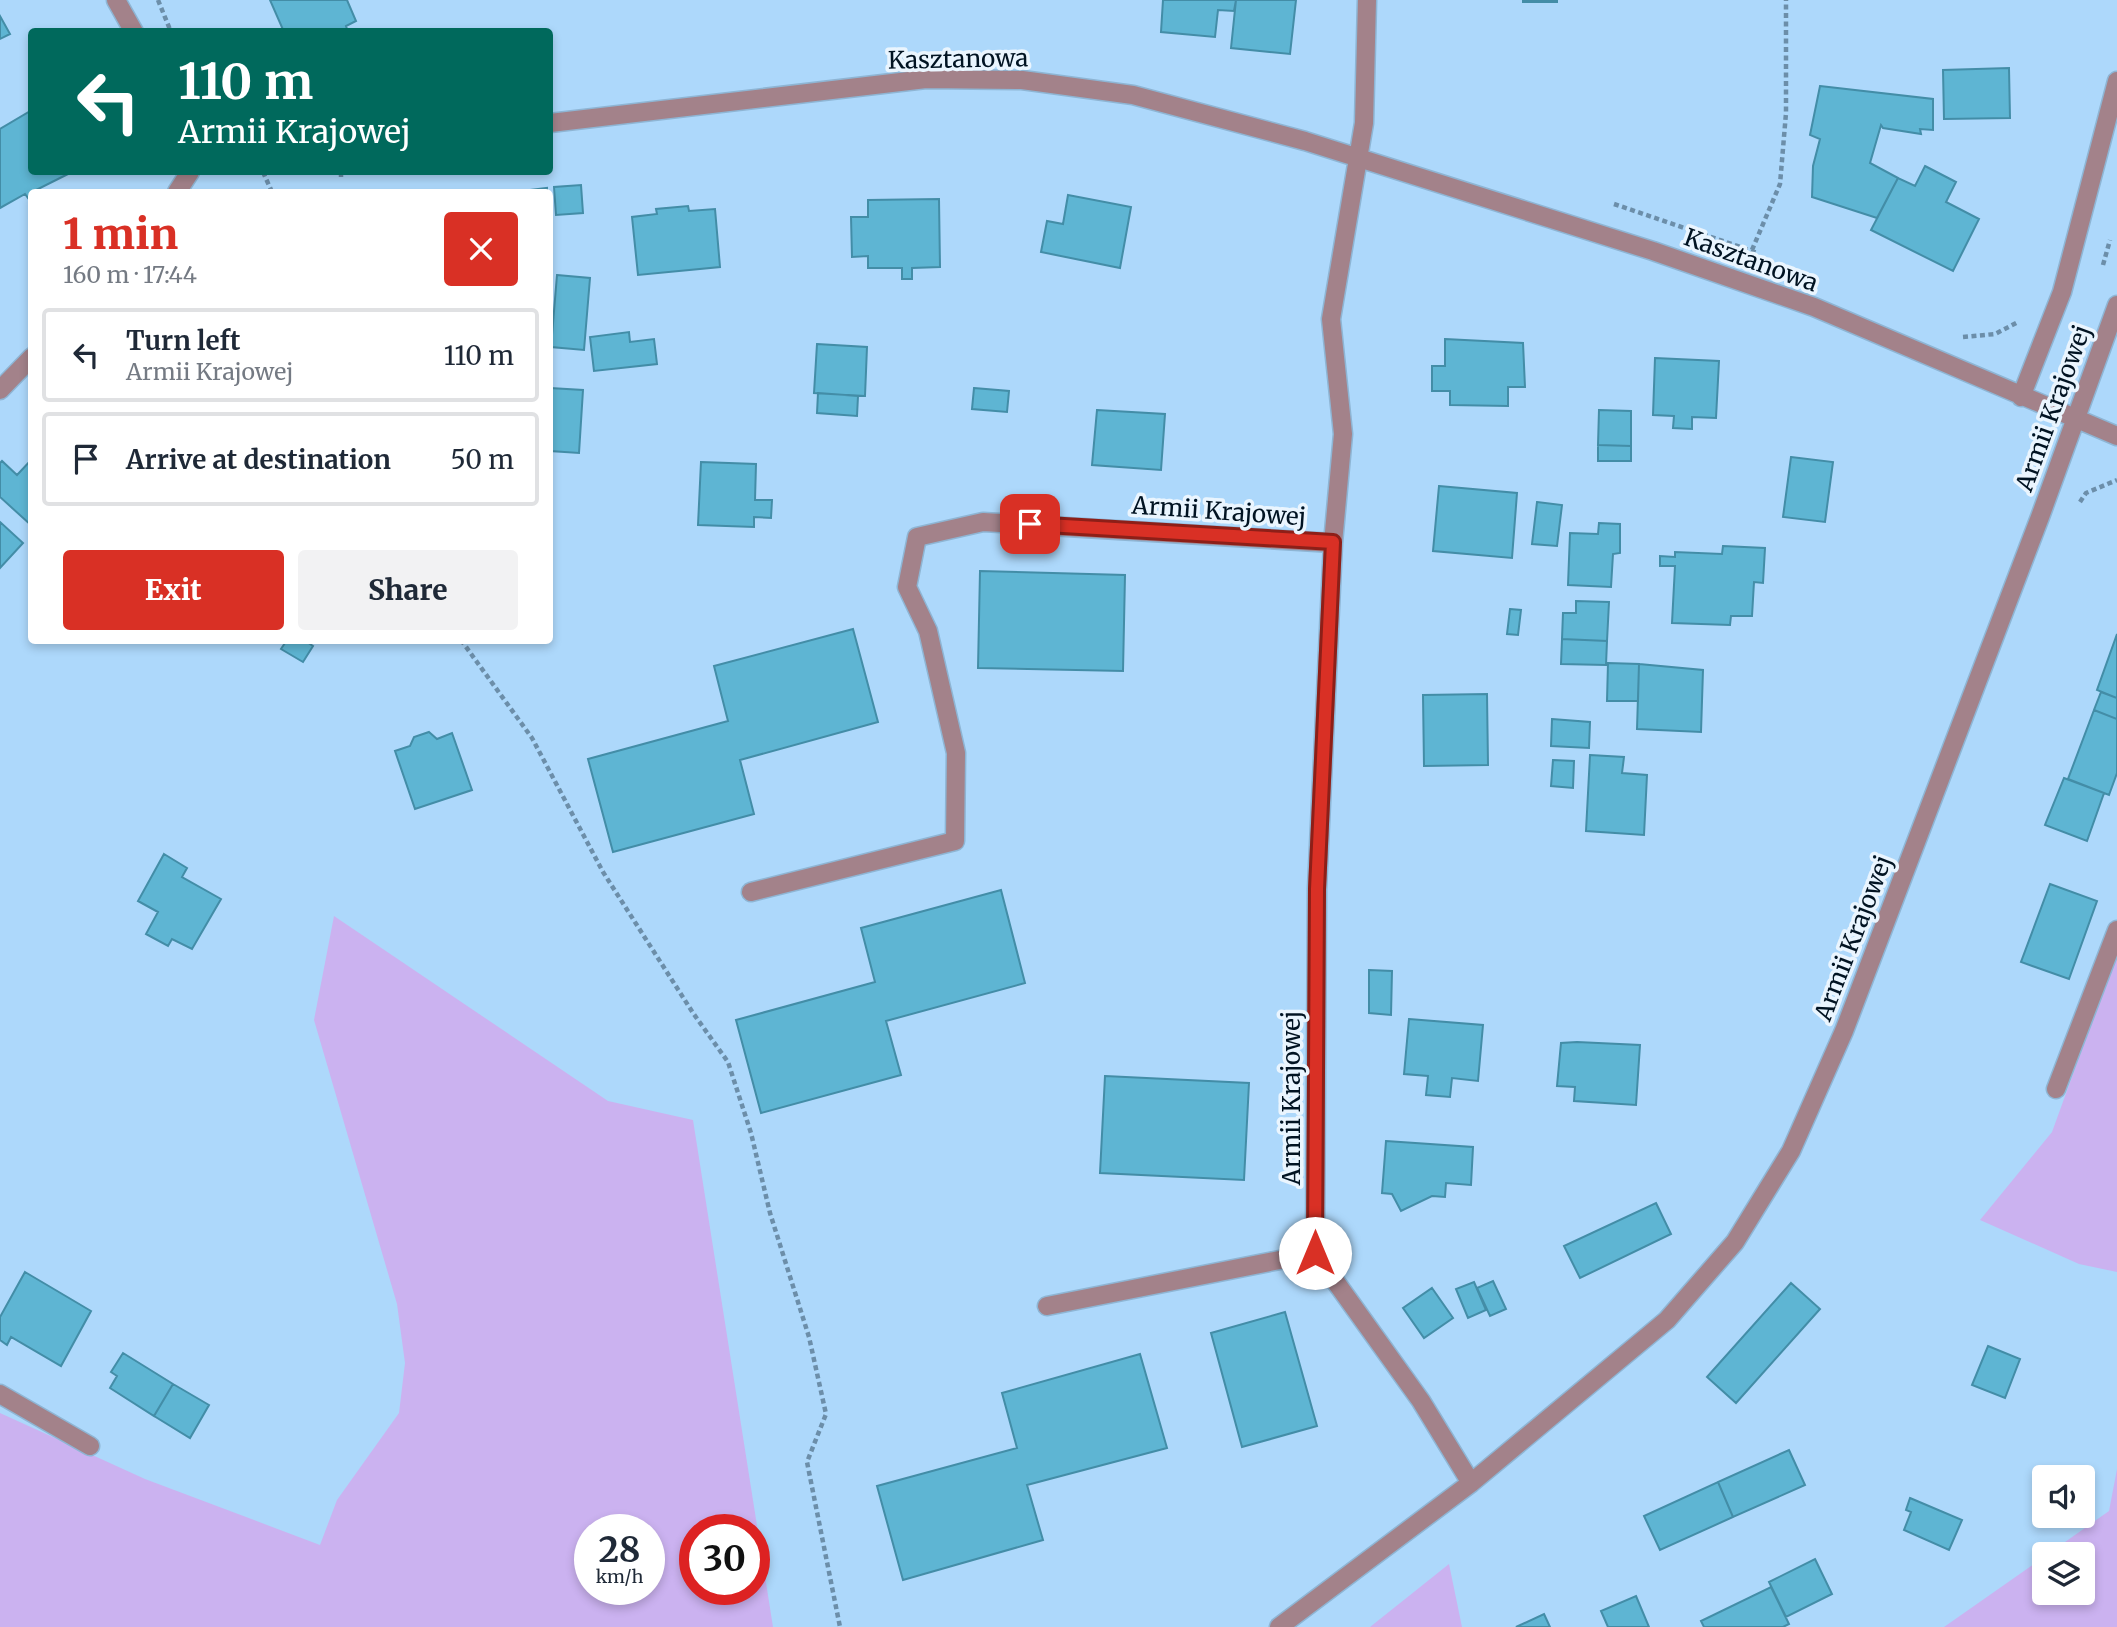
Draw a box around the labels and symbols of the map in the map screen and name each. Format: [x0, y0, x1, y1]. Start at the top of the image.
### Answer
street label: Kasztanowa [888, 42, 1029, 76]
street label: Kasztanowa [1680, 221, 1822, 299]
street label: Armii Krajowej [2008, 321, 2097, 496]
street label: Armii Krajowej [1130, 489, 1307, 533]
pin [1000, 494, 1060, 554]
street label: Armii Krajowej [1807, 851, 1899, 1026]
street label: Armii Krajowej [1276, 1011, 1307, 1186]
position arrow [1278, 1216, 1352, 1290]
speed limit sign: 30 [679, 1514, 770, 1605]

